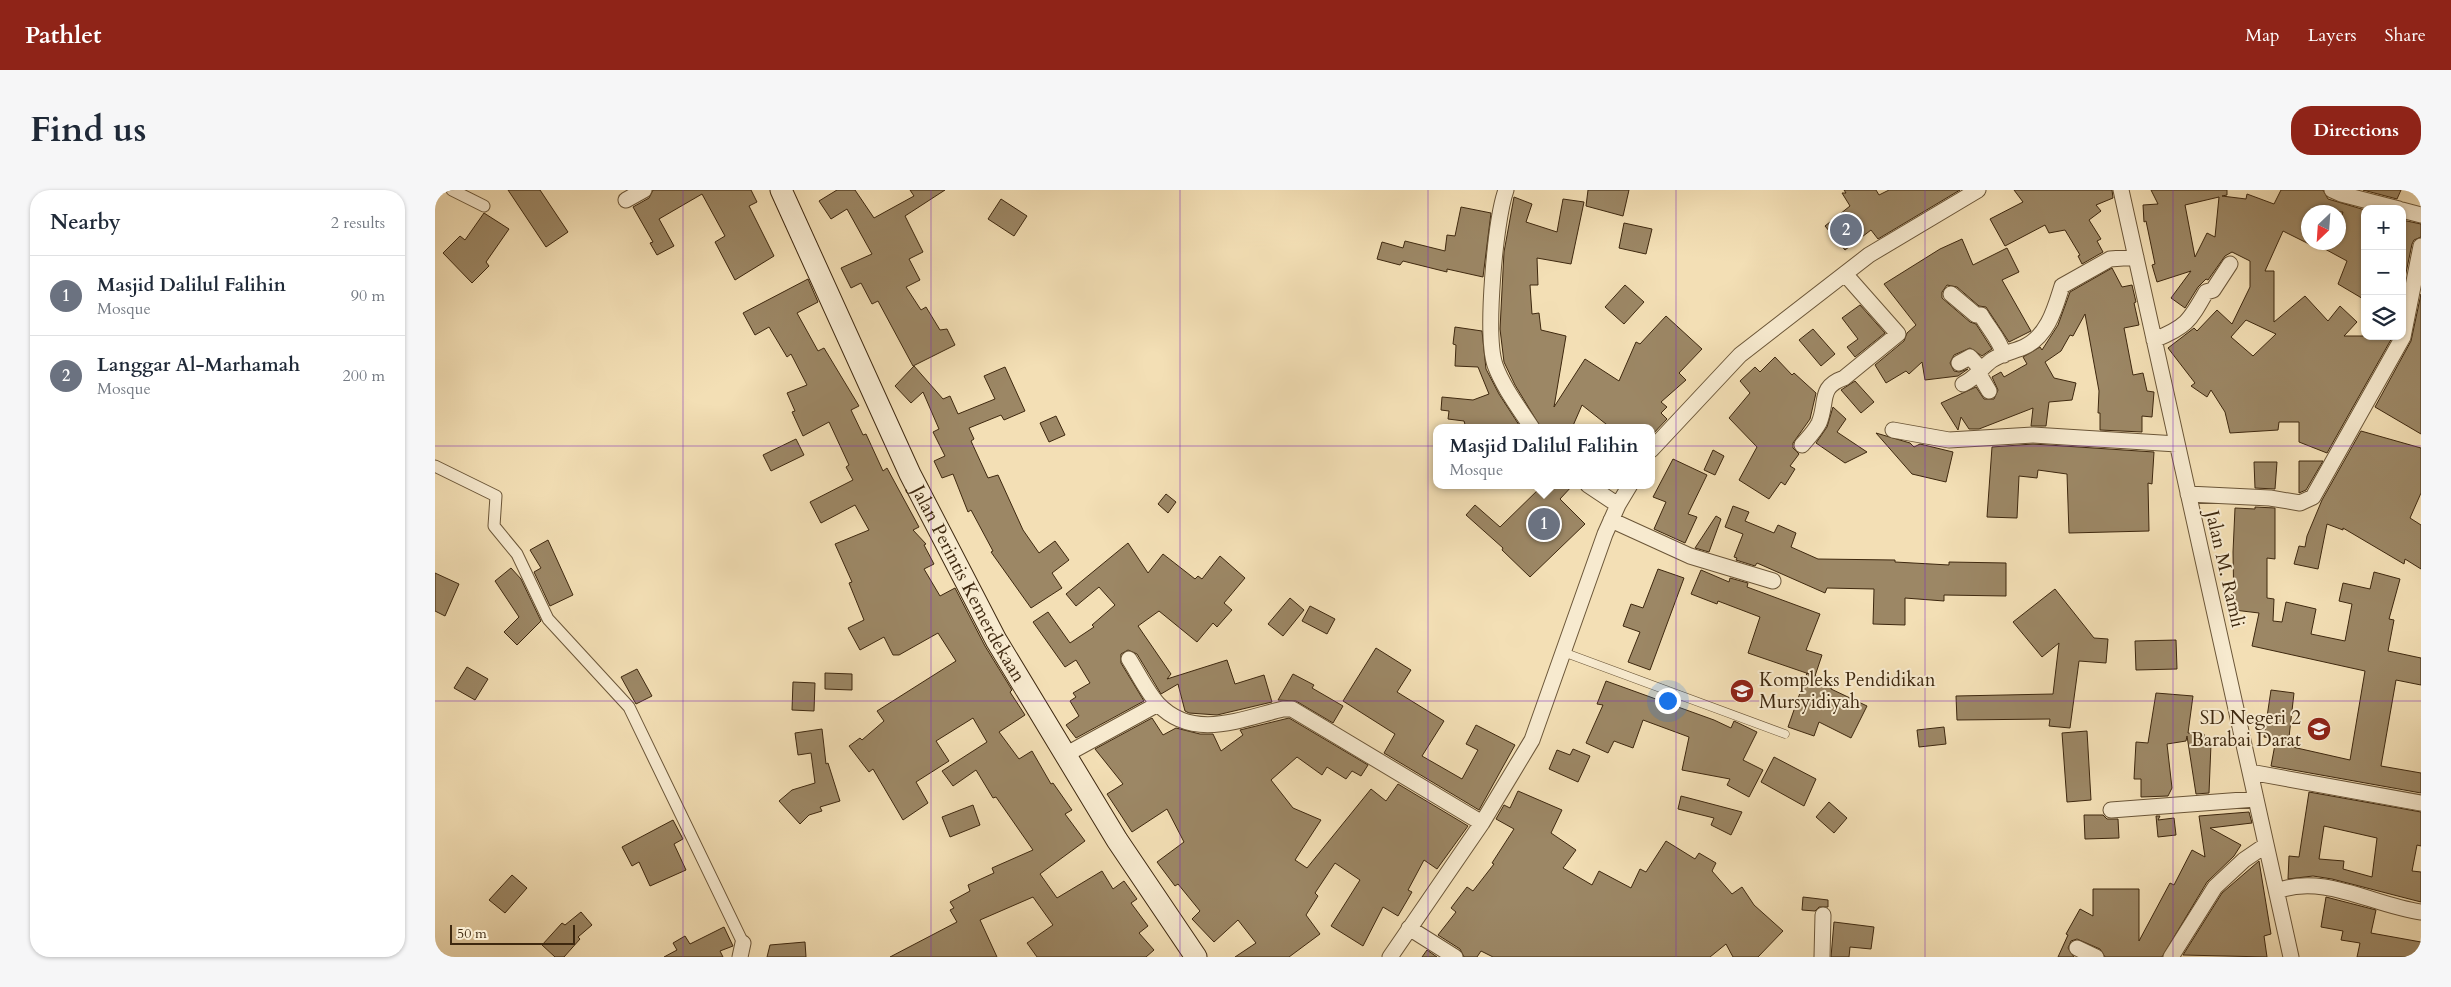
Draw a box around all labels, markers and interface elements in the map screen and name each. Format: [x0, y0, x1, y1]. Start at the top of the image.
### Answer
text: Pathlet [25, 19, 102, 52]
text: Map [2245, 23, 2280, 48]
text: Layers [2308, 23, 2357, 48]
text: Share [2385, 23, 2426, 48]
text: Find us [30, 106, 146, 154]
button: Directions [2291, 106, 2421, 155]
north arrow [2301, 205, 2346, 250]
map controls [2361, 205, 2406, 340]
button: + [2361, 205, 2406, 250]
text: Nearby [50, 208, 121, 237]
pin: 2 [1830, 211, 1862, 249]
text: 2 results [331, 212, 385, 234]
button: − [2361, 250, 2406, 295]
text: Masjid Dalilul Falihin [97, 272, 286, 298]
text: 1 [62, 285, 70, 307]
text: 90 m [351, 285, 385, 307]
button: layers [2361, 295, 2406, 340]
text: Mosque [97, 298, 151, 320]
text: Langgar Al-Marhamah [97, 352, 300, 378]
text: 2 [62, 365, 70, 387]
text: 200 m [343, 365, 385, 387]
text: Mosque [97, 378, 151, 400]
popup [1433, 424, 1655, 489]
text: Masjid Dalilul Falihin [1450, 433, 1638, 459]
text: Mosque [1450, 459, 1503, 481]
street label: Jalan Perintis Kemerdekaan [904, 478, 1032, 687]
pin: 1 [1528, 505, 1560, 543]
street label: Jalan M. Ramli [2198, 505, 2251, 630]
place label: Kompleks Pendidikan Mursyidiyah [1759, 667, 1936, 715]
school or university icon: Kompleks Pendidikan Mursyidiyah [1729, 678, 1755, 704]
your location [1655, 688, 1681, 714]
place label: SD Negeri 2 Barabai Darat [2191, 705, 2301, 753]
school or university icon: SD Negeri 2 Barabai Darat [2306, 716, 2332, 742]
scale bar [450, 922, 575, 945]
text: 50 m [457, 924, 487, 943]

